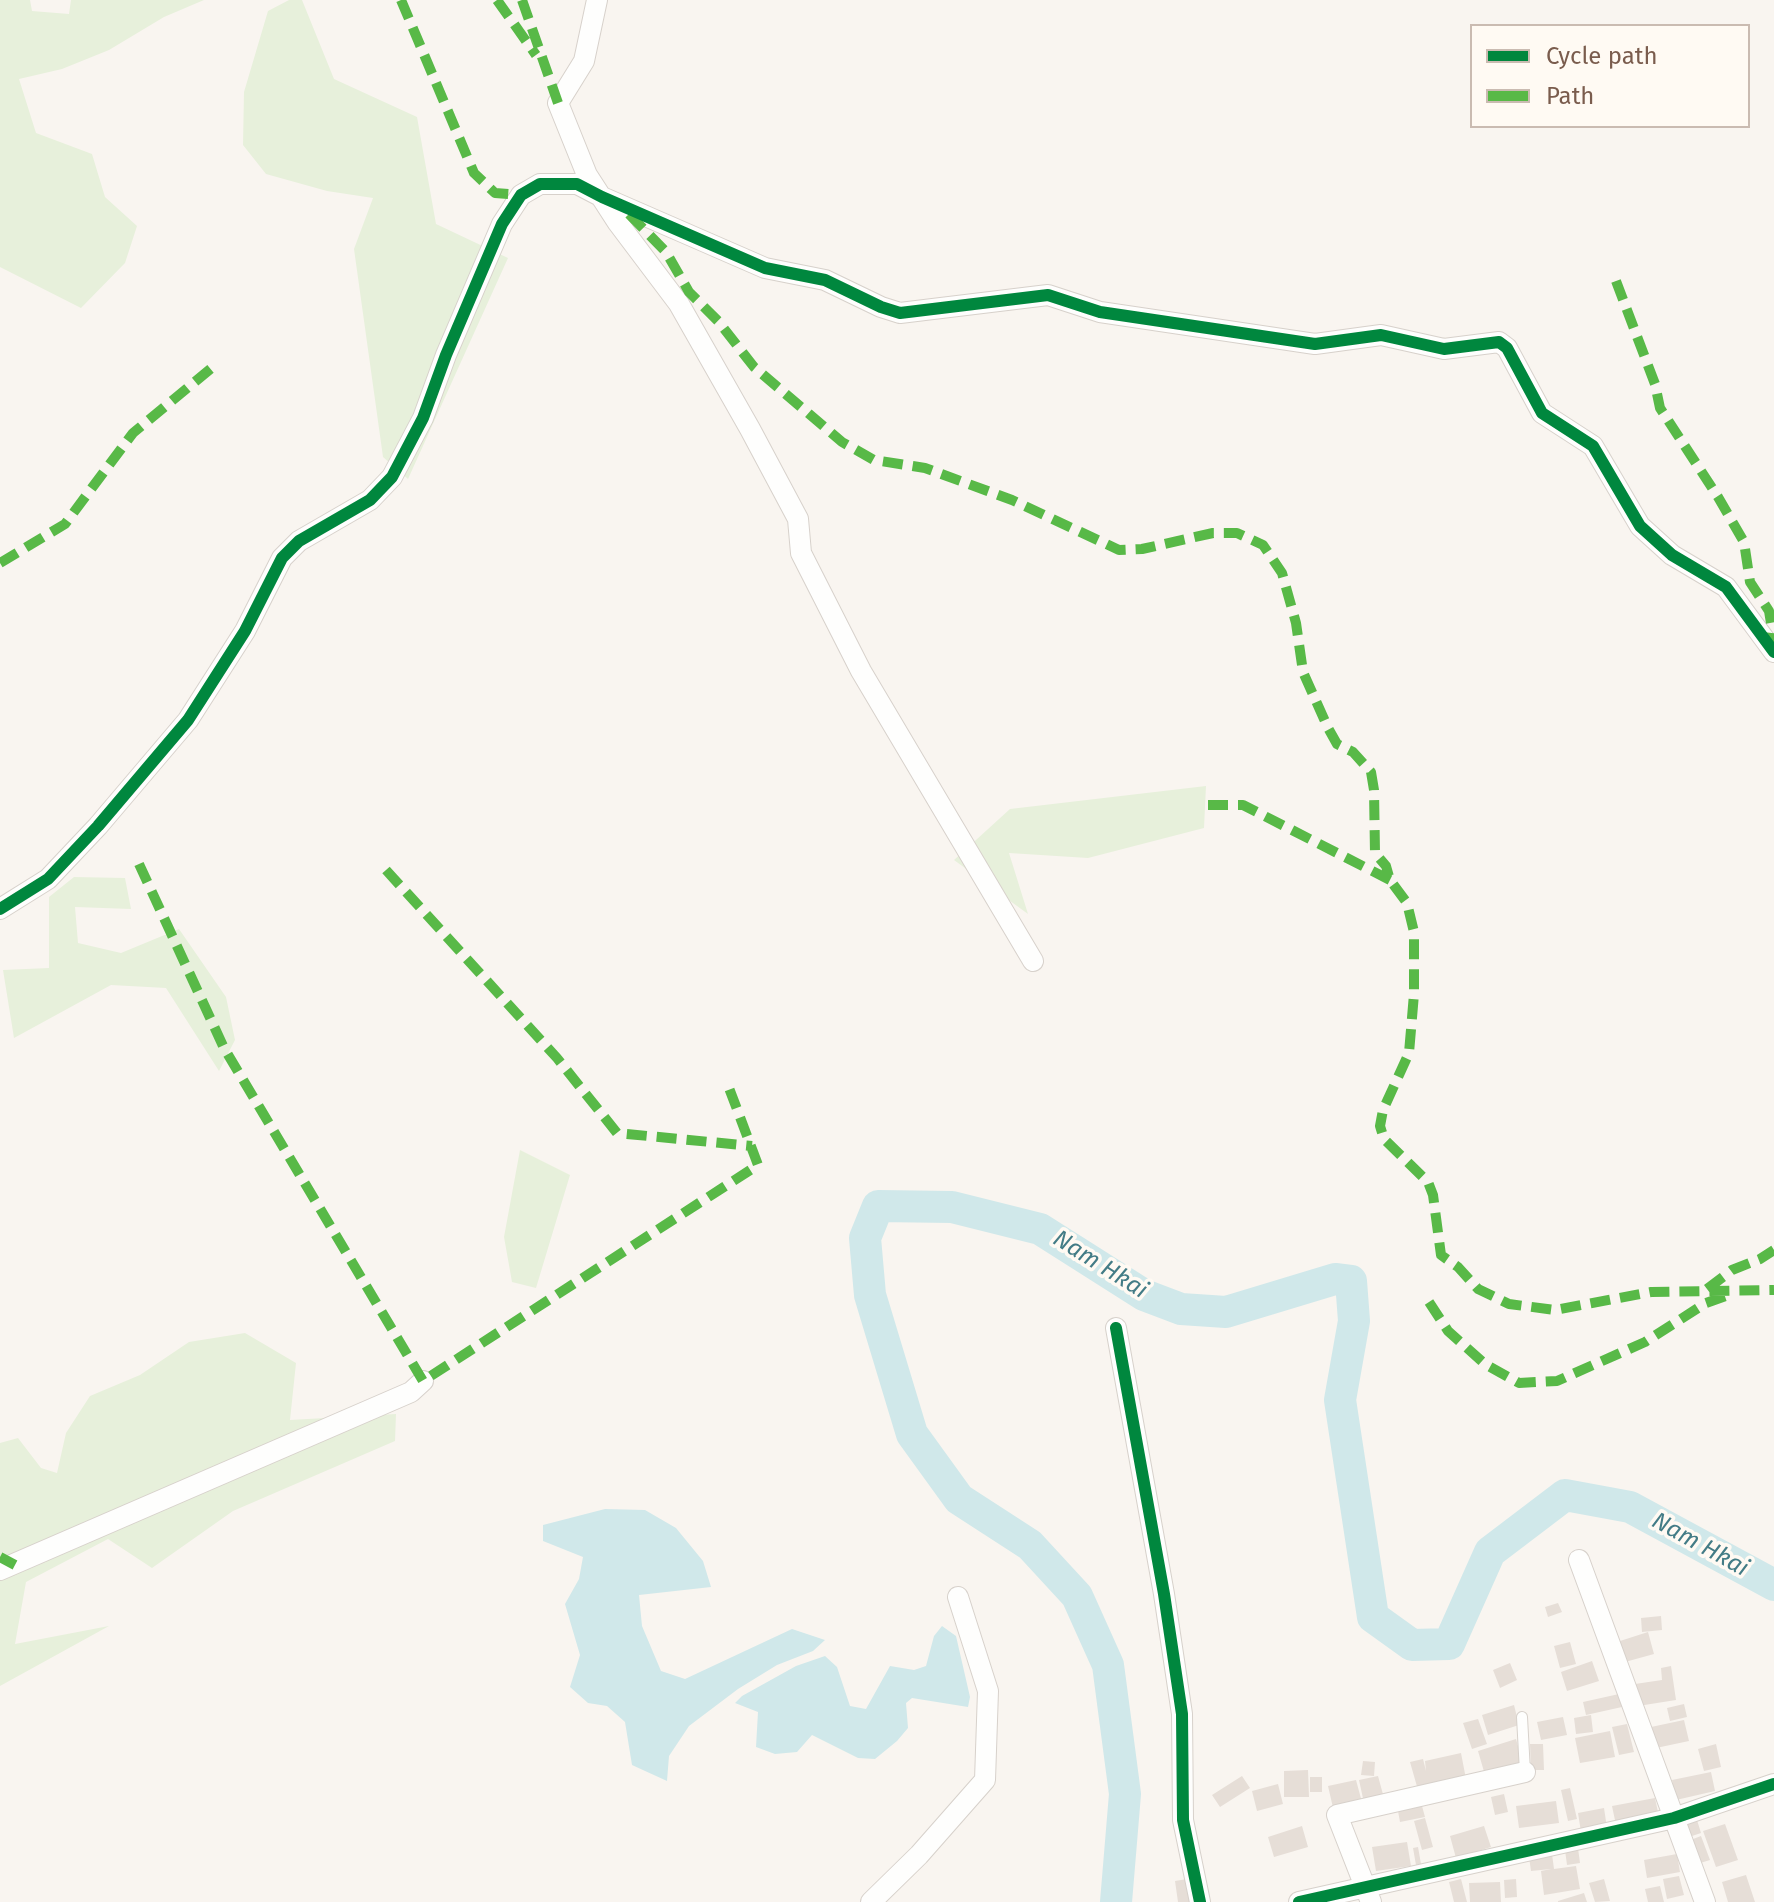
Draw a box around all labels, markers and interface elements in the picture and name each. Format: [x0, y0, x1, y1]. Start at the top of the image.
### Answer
legend [1470, 24, 1750, 128]
text: Cycle path [1546, 42, 1658, 70]
text: Path [1546, 82, 1594, 110]
water label: Nam Hkai [1047, 1225, 1153, 1305]
water label: Nam Hkai [1647, 1507, 1753, 1583]

